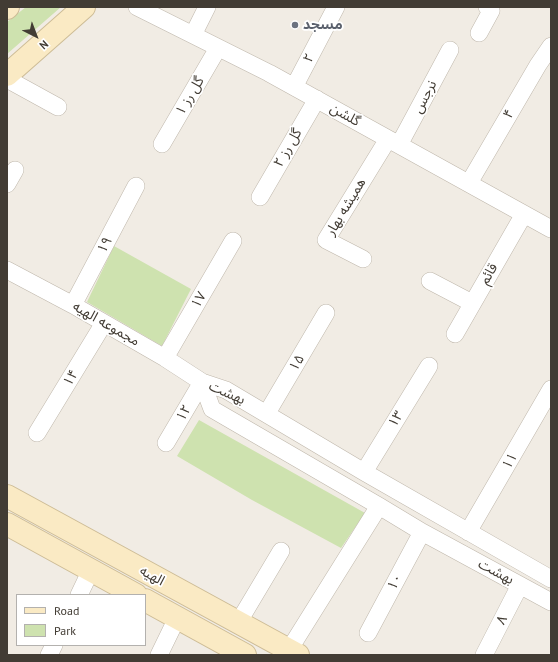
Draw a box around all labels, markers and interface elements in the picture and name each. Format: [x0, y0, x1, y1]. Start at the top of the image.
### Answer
north arrow [16, 16, 56, 56]
place label: مسجد [303, 17, 343, 33]
marker: مسجد [290, 20, 300, 30]
text: N [37, 37, 51, 53]
street label: ۲ [300, 51, 318, 65]
street label: گل رز ۱ [172, 74, 208, 118]
street label: نرجس [409, 78, 441, 116]
street label: گلشن [327, 100, 363, 130]
street label: ۴ [500, 106, 518, 122]
street label: گل رز ۲ [270, 126, 306, 170]
street label: همیشه بهار [322, 175, 370, 239]
street label: ۱۹ [94, 234, 116, 256]
street label: قائم [476, 260, 502, 288]
street label: ۱۷ [188, 289, 210, 311]
street label: مجموعه الهیه [69, 298, 143, 350]
street label: ۱۵ [286, 352, 308, 374]
street label: ۱۴ [60, 367, 82, 389]
street label: بهشت [206, 378, 248, 408]
street label: ۱۲ [173, 402, 195, 424]
street label: ۱۳ [385, 408, 407, 430]
street label: ۱۱ [499, 450, 521, 472]
street label: بهشت [475, 556, 517, 588]
street label: الهیه [137, 562, 167, 590]
street label: ۱۰ [384, 571, 406, 593]
legend [16, 594, 146, 646]
text: Road [54, 603, 79, 618]
street label: ۸ [493, 613, 511, 627]
text: Park [54, 623, 76, 638]

